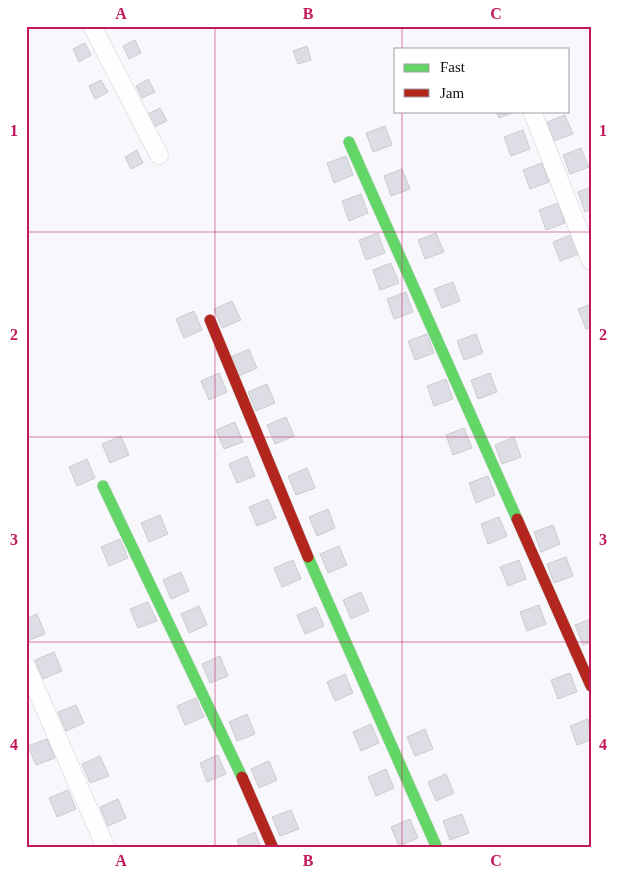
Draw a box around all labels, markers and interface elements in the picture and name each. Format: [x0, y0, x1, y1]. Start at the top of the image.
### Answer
text: A [115, 5, 127, 22]
text: B [303, 5, 314, 22]
text: C [490, 5, 502, 22]
legend [394, 48, 570, 112]
text: Fast [440, 59, 466, 75]
text: Jam [440, 85, 464, 101]
text: 1 [10, 122, 18, 139]
text: 1 [599, 122, 607, 139]
text: 2 [10, 326, 18, 343]
text: 2 [599, 326, 607, 343]
text: 3 [10, 531, 18, 548]
text: 3 [599, 531, 607, 548]
text: 4 [10, 736, 18, 753]
text: 4 [599, 736, 607, 753]
text: A [115, 852, 127, 869]
text: B [303, 852, 314, 869]
text: C [490, 852, 502, 869]

